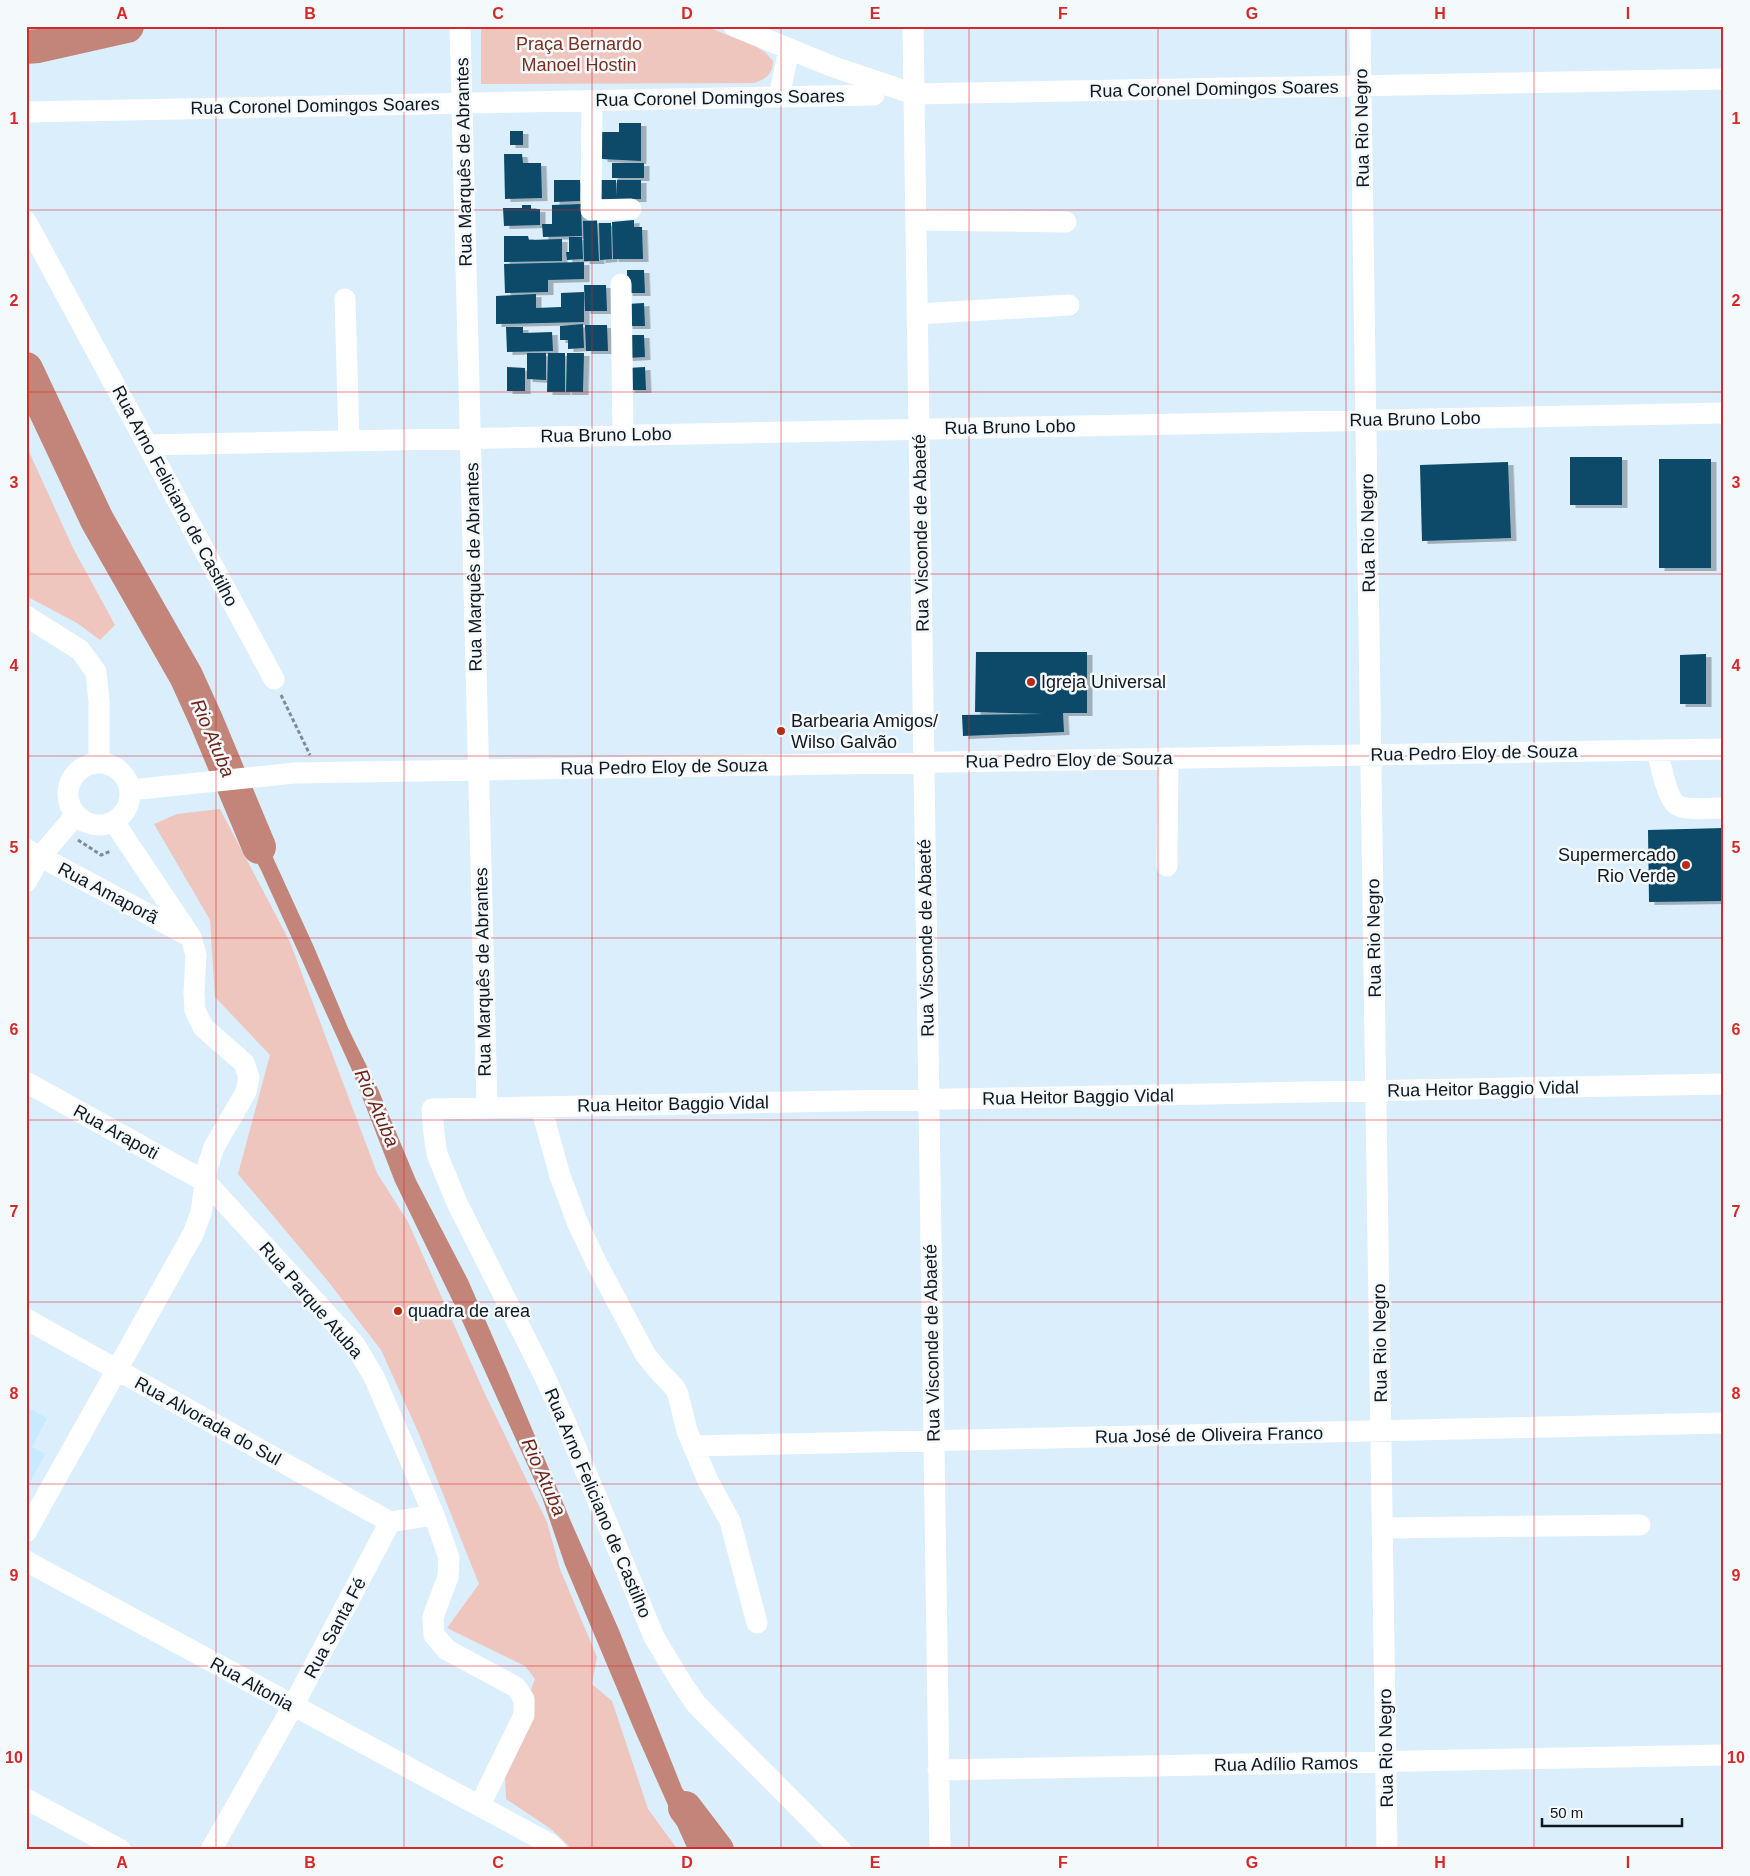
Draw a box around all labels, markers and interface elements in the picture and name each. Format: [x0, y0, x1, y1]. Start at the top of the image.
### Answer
text: A [116, 5, 128, 22]
text: B [304, 5, 316, 22]
text: C [492, 5, 504, 22]
text: D [681, 5, 693, 22]
text: E [870, 5, 881, 22]
text: F [1058, 5, 1068, 22]
text: G [1246, 5, 1258, 22]
text: H [1434, 5, 1446, 22]
text: I [1626, 5, 1630, 22]
park label: Praça Bernardo Manoel Hostin [516, 34, 642, 75]
street label: Rua Marquês de Abrantes [452, 57, 476, 267]
street label: Rua Rio Negro [1351, 68, 1373, 188]
street label: Rua Coronel Domingos Soares [1089, 77, 1339, 101]
street label: Rua Coronel Domingos Soares [595, 86, 845, 110]
street label: Rua Coronel Domingos Soares [190, 94, 440, 118]
text: 1 [10, 110, 19, 127]
text: 1 [1732, 110, 1741, 127]
text: 2 [10, 292, 19, 309]
text: 2 [1732, 292, 1741, 309]
street label: Rua Arno Feliciano de Castilho [108, 382, 242, 610]
street label: Rua Bruno Lobo [1349, 408, 1481, 430]
street label: Rua Bruno Lobo [944, 416, 1076, 438]
street label: Rua Bruno Lobo [540, 424, 672, 446]
street label: Rua Visconde de Abaeté [909, 434, 933, 632]
street label: Rua Marquês de Abrantes [462, 462, 486, 672]
street label: Rua Rio Negro [1357, 473, 1379, 593]
text: 3 [10, 474, 19, 491]
text: 3 [1732, 474, 1741, 491]
text: 4 [10, 657, 19, 674]
text: 4 [1732, 657, 1741, 674]
place label: Igreja Universal [1041, 672, 1166, 692]
marker: Igreja Universal [1025, 676, 1037, 688]
water label: Rio Atuba [187, 696, 239, 780]
place label: Barbearia Amigos/ Wilso Galvão [791, 711, 938, 752]
marker: Barbearia Amigos/ Wilso Galvão [775, 725, 787, 737]
street label: Rua Pedro Eloy de Souza [1370, 741, 1579, 765]
street label: Rua Pedro Eloy de Souza [965, 748, 1174, 772]
street label: Rua Pedro Eloy de Souza [560, 755, 769, 779]
text: 5 [10, 839, 19, 856]
street label: Rua Visconde de Abaeté [914, 839, 938, 1037]
text: 5 [1732, 839, 1741, 856]
place label: Supermercado Rio Verde [1558, 845, 1676, 886]
street label: Rua Amaporã [55, 858, 162, 928]
marker: Supermercado Rio Verde [1680, 859, 1692, 871]
street label: Rua Marquês de Abrantes [471, 867, 495, 1077]
street label: Rua Rio Negro [1363, 878, 1385, 998]
text: 6 [10, 1021, 19, 1038]
text: 6 [1732, 1021, 1741, 1038]
water label: Rio Atuba [351, 1066, 403, 1150]
street label: Rua Heitor Baggio Vidal [1387, 1077, 1579, 1101]
street label: Rua Heitor Baggio Vidal [982, 1085, 1174, 1109]
street label: Rua Heitor Baggio Vidal [577, 1092, 769, 1116]
street label: Rua Arapoti [70, 1100, 162, 1164]
text: 7 [10, 1203, 19, 1220]
text: 7 [1732, 1203, 1741, 1220]
street label: Rua Parque Atuba [255, 1238, 367, 1363]
street label: Rua Visconde de Abaeté [920, 1244, 944, 1442]
street label: Rua Rio Negro [1369, 1283, 1391, 1403]
place label: quadra de area [408, 1301, 531, 1321]
marker: quadra de area [392, 1305, 404, 1317]
street label: Rua Alvorada do Sul [131, 1372, 285, 1470]
text: 8 [10, 1385, 19, 1402]
street label: Rua Arno Feliciano de Castilho [541, 1385, 655, 1621]
text: 8 [1732, 1385, 1741, 1402]
street label: Rua José de Oliveira Franco [1095, 1423, 1323, 1447]
water label: Rio Atuba [518, 1435, 570, 1519]
text: 9 [10, 1567, 19, 1584]
text: 9 [1732, 1567, 1741, 1584]
street label: Rua Santa Fé [300, 1574, 370, 1682]
street label: Rua Altonia [207, 1653, 298, 1716]
street label: Rua Rio Negro [1375, 1688, 1397, 1808]
text: 10 [5, 1749, 23, 1766]
text: 10 [1727, 1749, 1745, 1766]
street label: Rua Adílio Ramos [1214, 1753, 1358, 1775]
scale bar [1542, 1796, 1682, 1828]
text: 50 m [1550, 1804, 1583, 1821]
text: A [116, 1854, 128, 1871]
text: B [304, 1854, 316, 1871]
text: C [492, 1854, 504, 1871]
text: D [681, 1854, 693, 1871]
text: E [870, 1854, 881, 1871]
text: F [1058, 1854, 1068, 1871]
text: G [1246, 1854, 1258, 1871]
text: H [1434, 1854, 1446, 1871]
text: I [1626, 1854, 1630, 1871]

